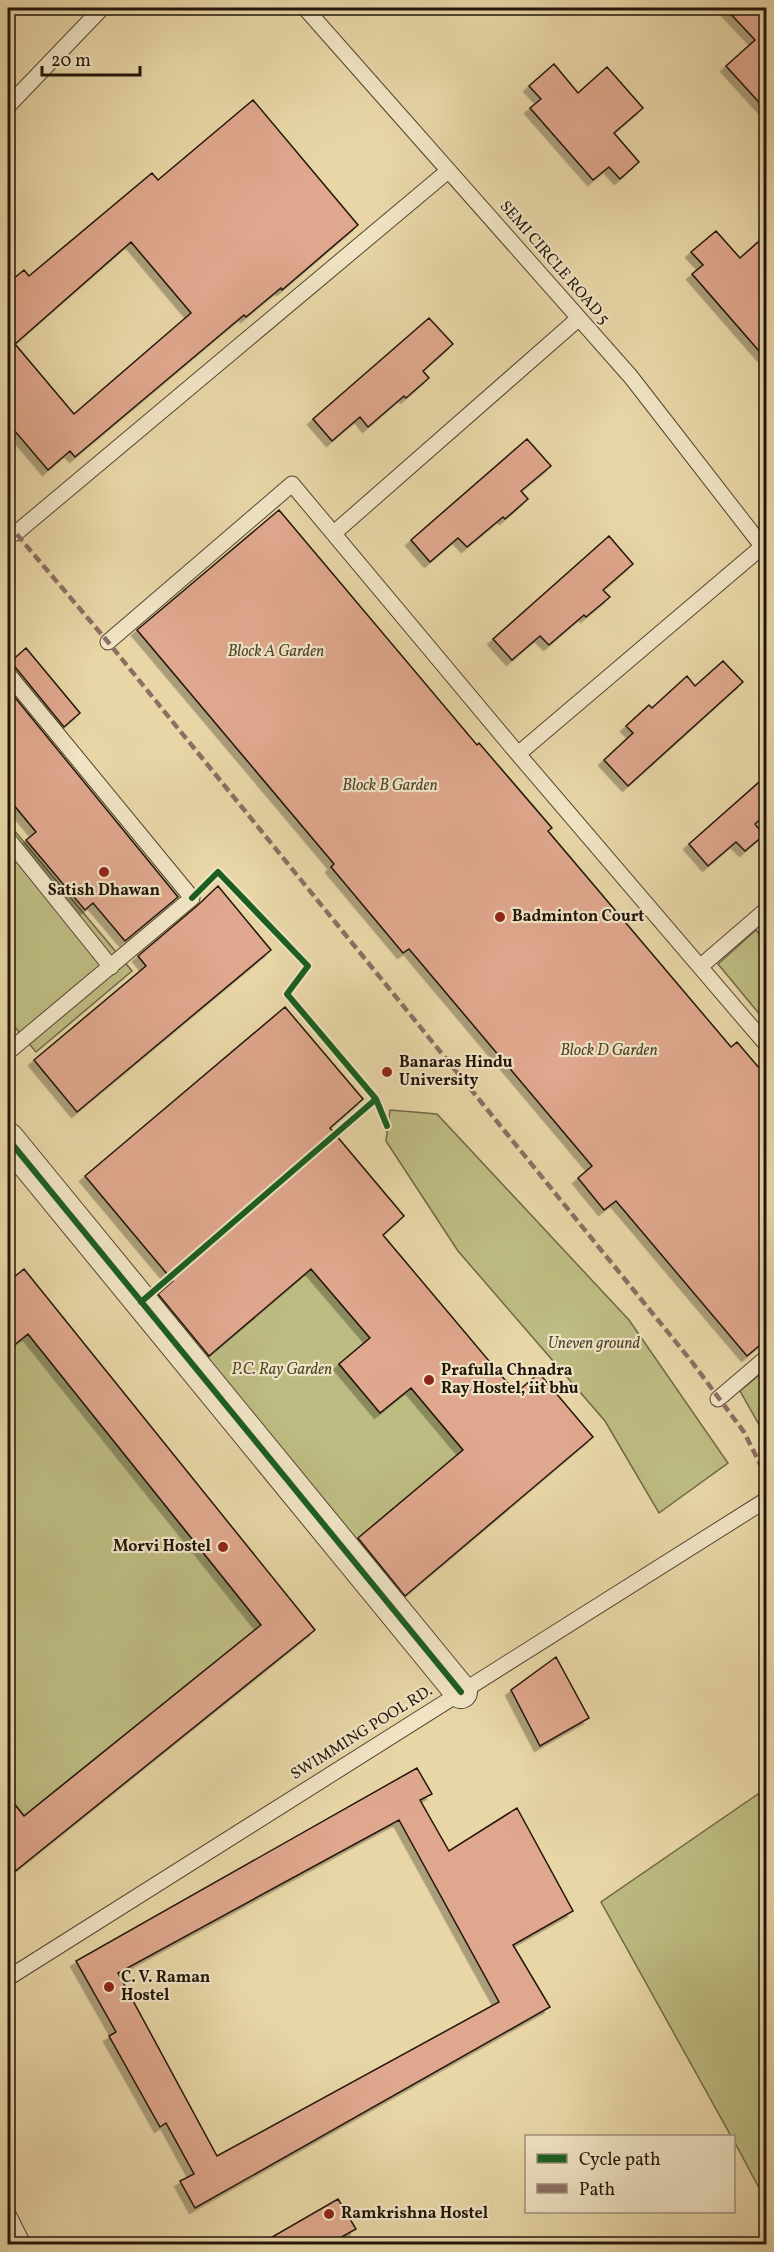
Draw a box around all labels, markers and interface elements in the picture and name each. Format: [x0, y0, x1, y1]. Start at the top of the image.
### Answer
scale bar [42, 39, 140, 77]
text: 20 m [51, 49, 91, 74]
street label: SEMI CIRCLE ROAD 5 [494, 196, 614, 330]
park label: Block A Garden [228, 641, 324, 663]
park label: Block B Garden [342, 775, 438, 797]
marker: Satish Dhawan [97, 865, 111, 879]
place label: Satish Dhawan [48, 880, 161, 902]
place label: Badminton Court [512, 906, 644, 928]
marker: Badminton Court [493, 910, 507, 924]
park label: Block D Garden [560, 1040, 658, 1062]
place label: Banaras Hindu University [399, 1052, 513, 1092]
marker: Banaras Hindu University [380, 1065, 394, 1079]
park label: Uneven ground [548, 1333, 641, 1355]
park label: P.C. Ray Garden [232, 1359, 332, 1381]
place label: Prafulla Chnadra Ray Hostel, iit bhu [441, 1360, 579, 1400]
marker: Prafulla Chnadra Ray Hostel, iit bhu [422, 1373, 436, 1387]
place label: Morvi Hostel [113, 1536, 212, 1558]
marker: Morvi Hostel [216, 1540, 230, 1554]
street label: SWIMMING POOL RD. [287, 1680, 437, 1786]
place label: C. V. Raman Hostel [121, 1967, 211, 2007]
marker: C. V. Raman Hostel [102, 1980, 116, 1994]
legend [525, 2135, 735, 2213]
text: Cycle path [579, 2148, 661, 2173]
text: Path [579, 2178, 615, 2203]
place label: Ramkrishna Hostel [341, 2203, 489, 2225]
marker: Ramkrishna Hostel [322, 2207, 336, 2221]

